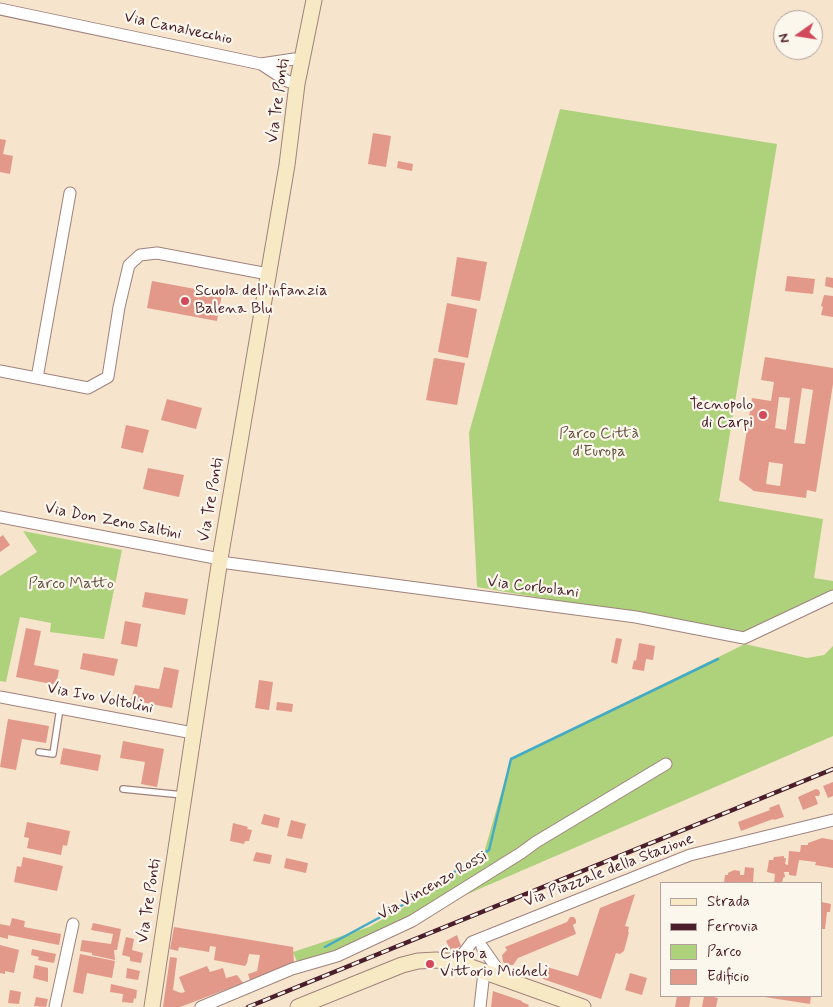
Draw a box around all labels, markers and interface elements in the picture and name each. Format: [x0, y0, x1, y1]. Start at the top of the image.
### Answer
street label: Via Canalvecchio [122, 8, 234, 50]
north arrow [773, 10, 823, 60]
text: N [775, 32, 794, 45]
street label: Via Tre Ponti [264, 58, 294, 144]
place label: Scuola dell’infanzia Balena Blu [195, 282, 328, 320]
marker: Scuola dell’infanzia Balena Blu [179, 295, 191, 307]
place label: Tecnopolo di Carpi [689, 396, 753, 434]
marker: Tecnopolo di Carpi [757, 409, 769, 421]
park label: Parco Città d'Europa [559, 425, 639, 463]
street label: Via Tre Ponti [195, 457, 229, 543]
street label: Via Don Zeno Saltini [43, 499, 183, 545]
street label: Via Corbolani [486, 573, 580, 603]
park label: Parco Matto [28, 575, 114, 595]
street label: Via Ivo Voltolini [45, 679, 155, 719]
street label: Via Piazzale della Stazione [522, 830, 696, 912]
street label: Via Vincenzo Rossi [375, 847, 491, 925]
street label: Via Tre Ponti [134, 858, 166, 944]
legend [660, 882, 823, 997]
text: Strada [707, 892, 750, 912]
text: Ferrovia [707, 917, 758, 937]
text: Parco [707, 942, 741, 962]
place label: Cippo a Vittorio Micheli [440, 945, 548, 983]
marker: Cippo a Vittorio Micheli [424, 958, 436, 970]
text: Edificio [707, 967, 749, 987]

